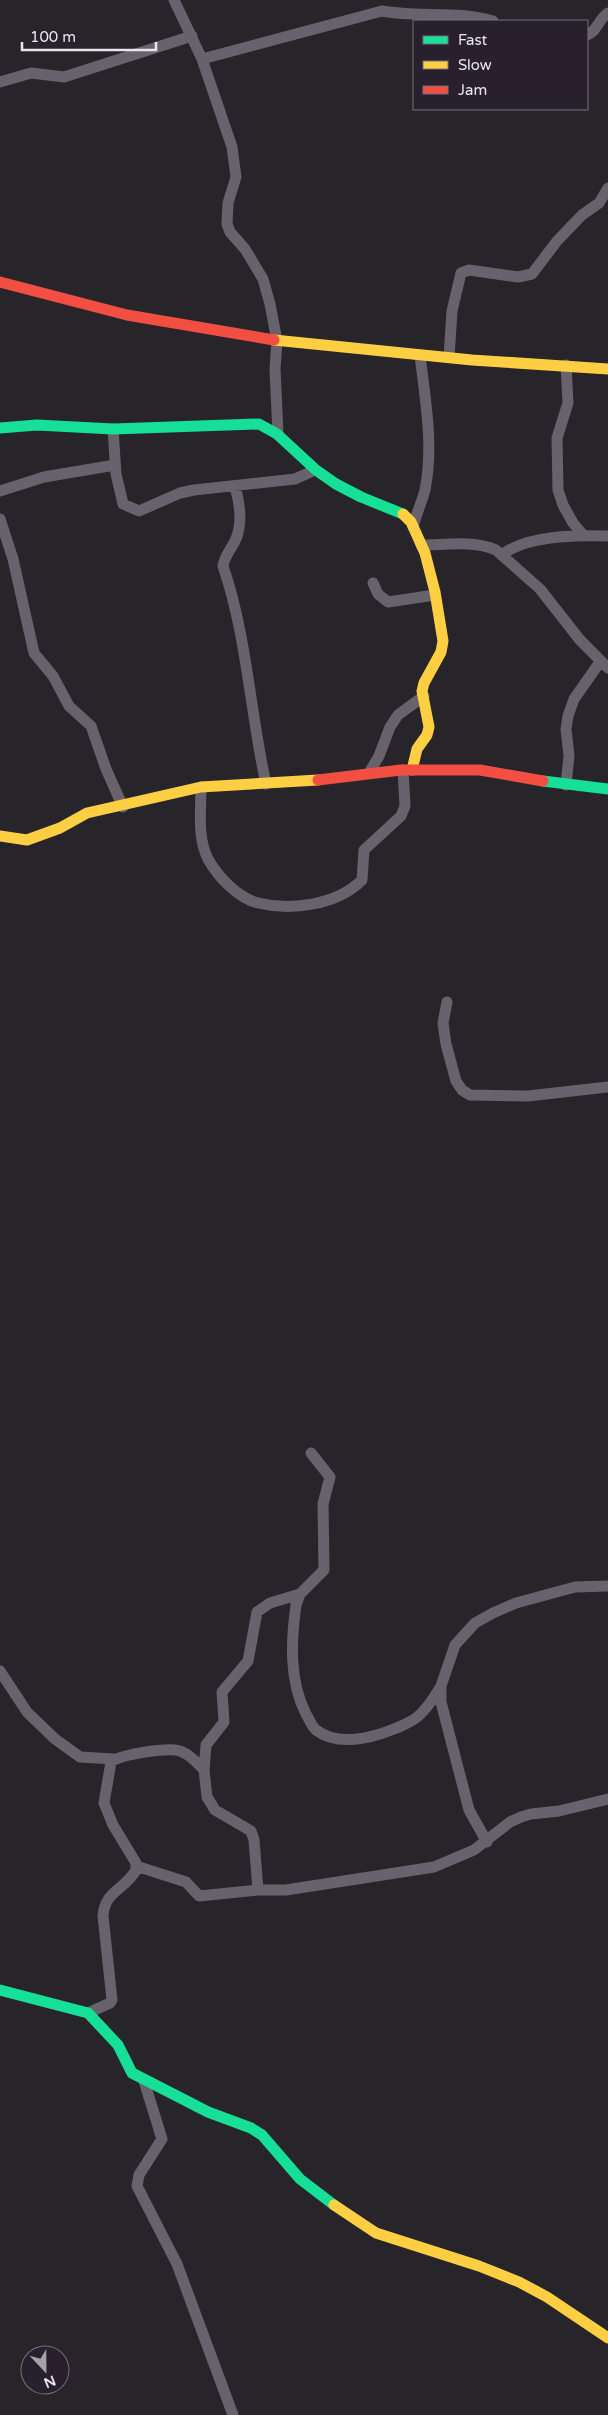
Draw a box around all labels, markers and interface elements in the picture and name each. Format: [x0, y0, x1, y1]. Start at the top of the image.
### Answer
scale bar [22, 20, 156, 52]
legend [413, 20, 588, 110]
text: 100 m [30, 28, 76, 46]
text: Fast [458, 31, 488, 49]
text: Slow [458, 56, 492, 74]
text: Jam [458, 81, 487, 99]
north arrow [20, 2345, 70, 2395]
text: N [41, 2372, 58, 2392]

